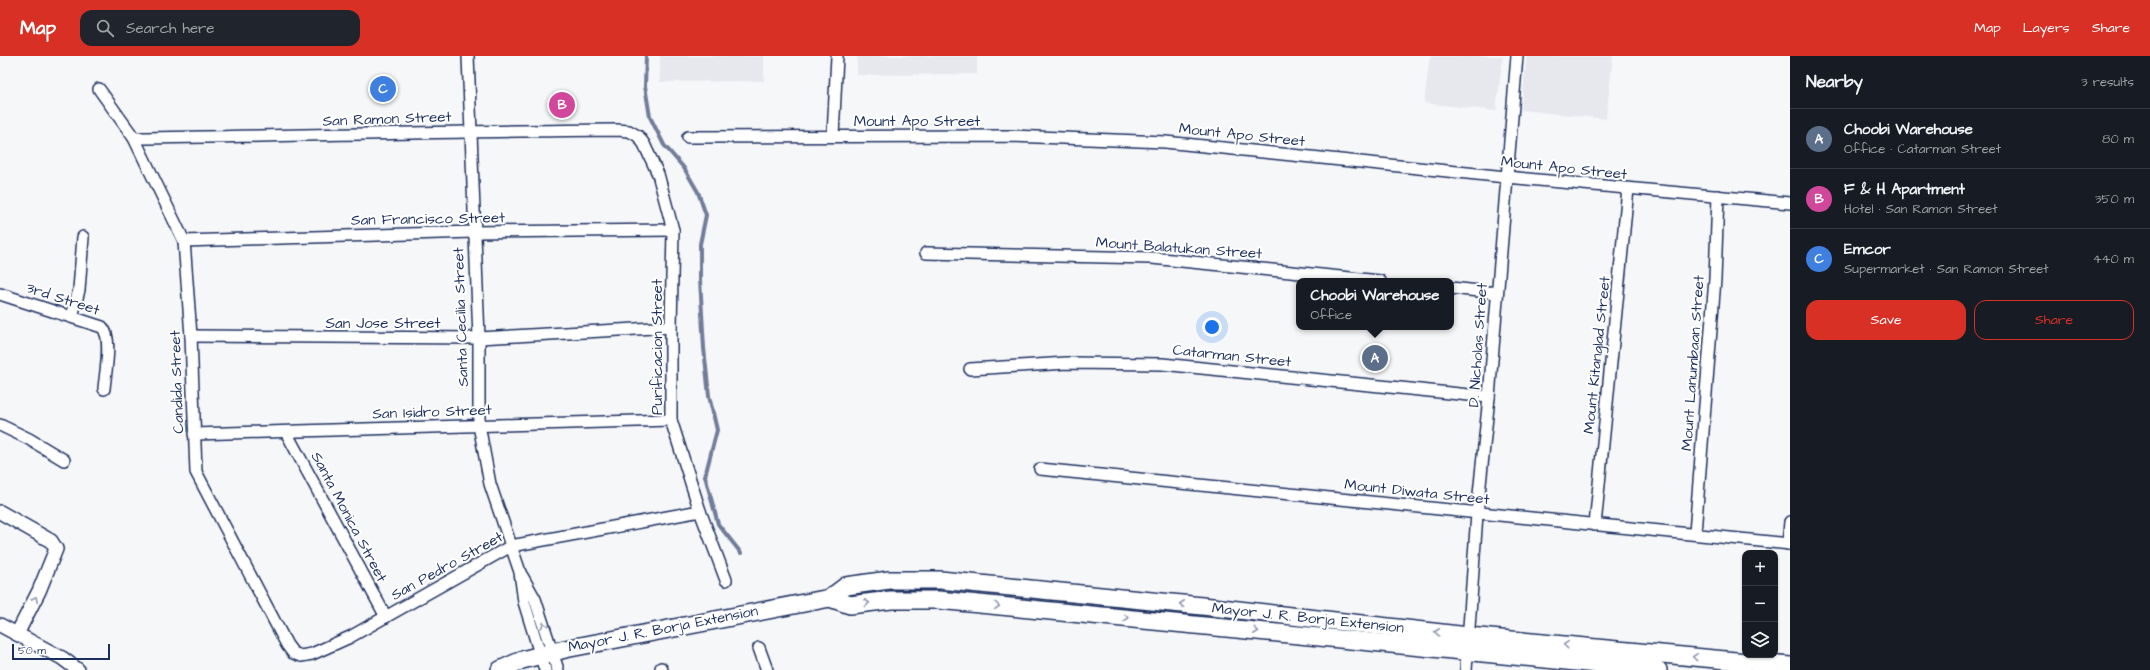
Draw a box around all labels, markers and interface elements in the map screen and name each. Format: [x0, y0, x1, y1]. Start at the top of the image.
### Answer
search box [80, 10, 360, 46]
text: Map [20, 15, 56, 42]
icon: search [94, 17, 116, 39]
text: Search here [126, 18, 215, 39]
text: Map [1974, 18, 2001, 38]
text: Layers [2023, 18, 2070, 38]
text: Share [2092, 18, 2130, 38]
text: Nearby [1806, 70, 1863, 94]
text: 3 results [2081, 73, 2134, 91]
pin: C [370, 74, 396, 104]
pin: B [549, 90, 575, 120]
street label: San Ramon Street [322, 106, 452, 132]
street label: Mount Apo Street [854, 111, 980, 132]
street label: Mount Apo Street [1178, 118, 1306, 152]
text: Choobi Warehouse [1844, 119, 1973, 140]
text: A [1815, 130, 1823, 148]
text: 80 m [2102, 130, 2134, 148]
text: Office · Catarman Street [1844, 140, 2001, 158]
street label: Mount Apo Street [1500, 151, 1628, 185]
text: F & H Apartment [1844, 179, 1965, 200]
text: B [1814, 190, 1824, 208]
text: 350 m [2095, 190, 2134, 208]
text: Hotel · San Ramon Street [1844, 200, 1998, 218]
street label: San Francisco Street [351, 207, 505, 231]
street label: Mount Balatukan Street [1095, 232, 1263, 264]
text: Emcor [1844, 239, 1891, 260]
street label: Santa Cecilia Street [448, 247, 474, 387]
text: C [1814, 250, 1824, 268]
text: 440 m [2093, 250, 2134, 268]
text: Supermarket · San Ramon Street [1844, 260, 2049, 278]
street label: Mount Lanumbaan Street [1676, 274, 1710, 452]
street label: Mount Kitanglad Street [1578, 275, 1617, 435]
street label: 3rd Street [24, 277, 102, 321]
popup [1296, 278, 1454, 330]
street label: Purificacion Street [647, 279, 668, 415]
street label: D. Nicholas Street [1463, 282, 1493, 408]
text: Choobi Warehouse [1311, 285, 1439, 306]
button: Save [1806, 300, 1966, 340]
button: Share [1974, 300, 2134, 340]
text: Office [1311, 306, 1352, 324]
street label: San Jose Street [325, 313, 441, 334]
your location [1202, 317, 1222, 337]
street label: Candida Street [165, 330, 189, 434]
street label: Catarman Street [1172, 339, 1292, 373]
pin: A [1362, 343, 1388, 373]
street label: San Isidro Street [372, 399, 492, 425]
street label: Santa Monica Street [306, 448, 392, 586]
street label: Mount Diwata Street [1343, 474, 1491, 510]
street label: San Pedro Street [387, 526, 507, 606]
map controls [1742, 550, 1778, 658]
button: + [1742, 550, 1778, 586]
button: − [1742, 586, 1778, 622]
one-way arrow [30, 596, 38, 603]
street label: Mayor J. R. Borja Extension [1211, 597, 1406, 640]
one-way arrow [864, 598, 870, 607]
one-way arrow [1179, 599, 1185, 608]
street label: Mayor J. R. Borja Extension [566, 600, 760, 659]
one-way arrow [994, 601, 1000, 610]
one-way arrow [1123, 614, 1129, 623]
one-way arrow [540, 622, 549, 629]
button: layers [1742, 622, 1778, 658]
one-way arrow [1253, 626, 1259, 635]
one-way arrow [1434, 628, 1440, 637]
one-way arrow [1563, 640, 1569, 649]
scale bar [12, 642, 110, 661]
text: 50 m [18, 643, 46, 658]
one-way arrow [1692, 652, 1698, 661]

